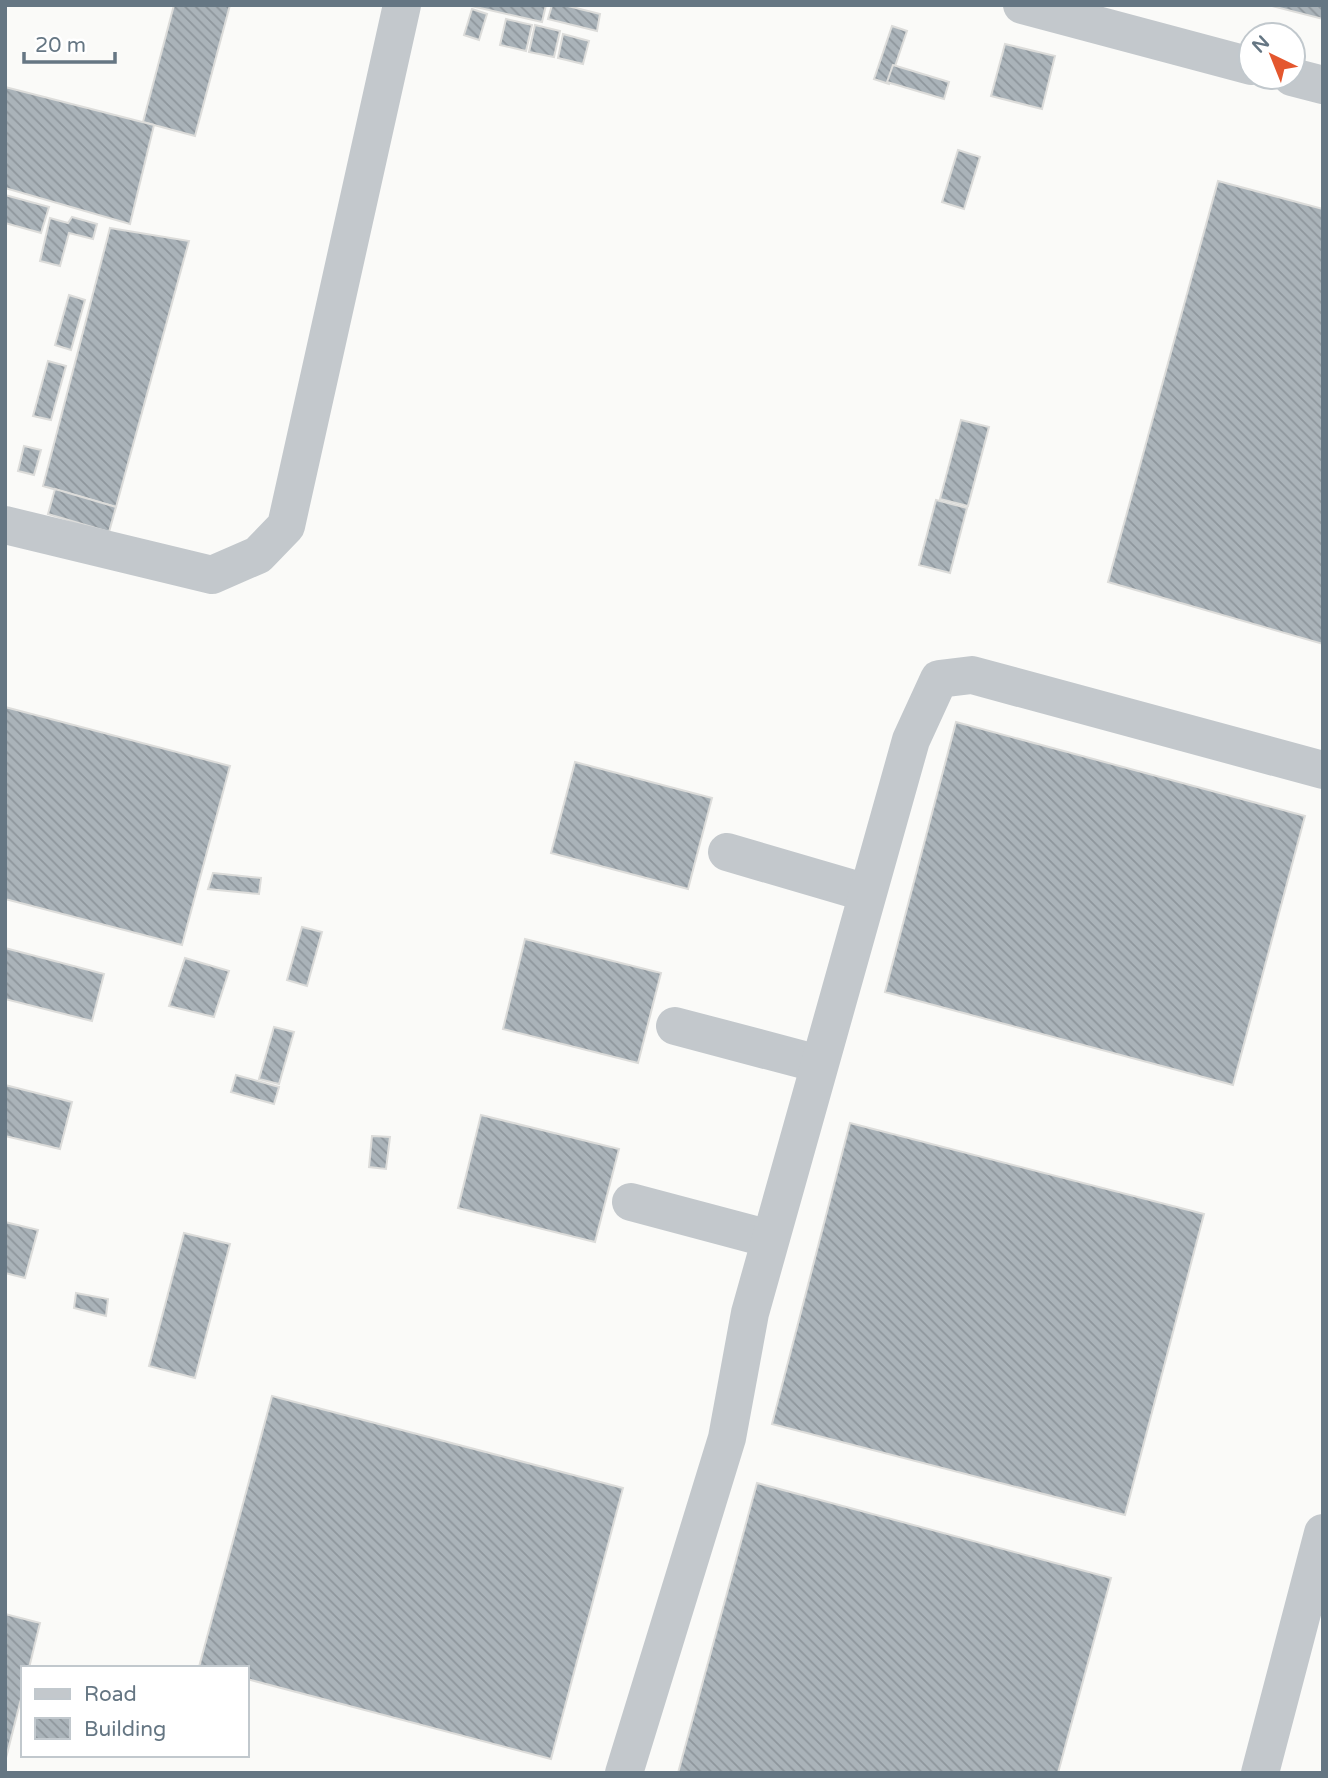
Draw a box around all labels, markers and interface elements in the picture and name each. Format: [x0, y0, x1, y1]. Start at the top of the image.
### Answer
scale bar [24, 21, 116, 65]
north arrow [1237, 21, 1307, 91]
text: N [1248, 31, 1274, 58]
text: 20 m [35, 33, 86, 58]
legend [21, 1666, 248, 1757]
text: Road [84, 1682, 137, 1707]
text: Building [84, 1717, 166, 1742]

